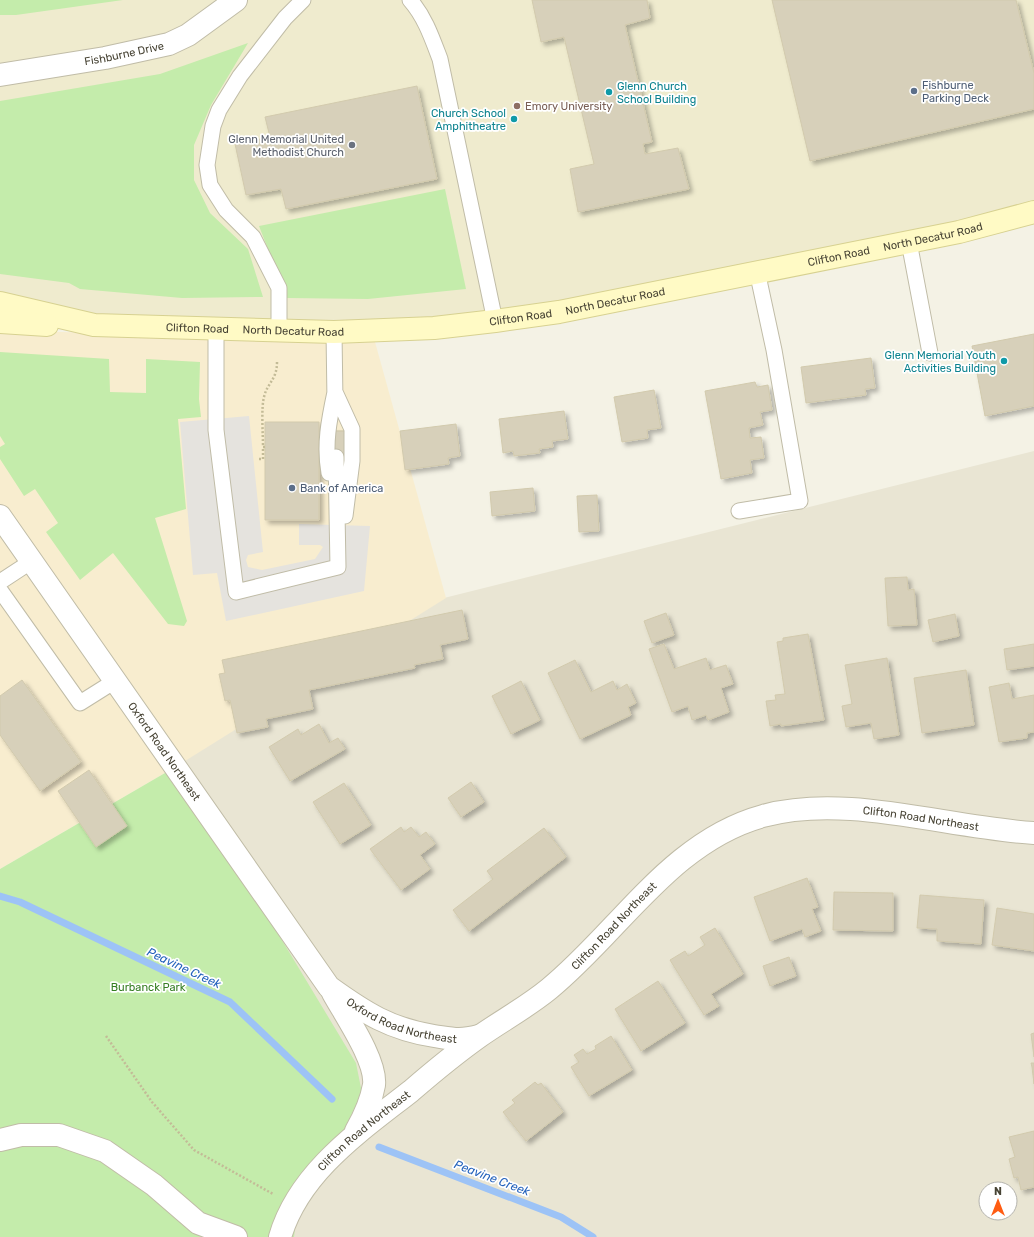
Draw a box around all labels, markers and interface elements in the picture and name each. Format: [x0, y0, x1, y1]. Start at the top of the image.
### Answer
street label: Fishburne Drive [83, 39, 165, 68]
place label: Fishburne Parking Deck [922, 79, 989, 105]
place label: Glenn Church School Building [617, 80, 696, 106]
marker: Fishburne Parking Deck [909, 86, 919, 96]
marker: Glenn Church School Building [604, 87, 614, 97]
place label: Emory University [525, 100, 612, 113]
marker: Emory University [512, 101, 522, 111]
place label: Church School Amphitheatre [431, 107, 506, 133]
marker: Church School Amphitheatre [509, 114, 519, 124]
place label: Glenn Memorial United Methodist Church [228, 133, 344, 159]
marker: Glenn Memorial United Methodist Church [347, 140, 357, 150]
street label: North Decatur Road [882, 220, 984, 254]
street label: Clifton Road [807, 244, 871, 269]
street label: North Decatur Road [564, 284, 666, 317]
street label: Clifton Road [489, 307, 553, 328]
street label: Clifton Road [166, 321, 229, 335]
street label: North Decatur Road [242, 323, 344, 339]
place label: Glenn Memorial Youth Activities Building [885, 349, 996, 375]
marker: Glenn Memorial Youth Activities Building [999, 356, 1009, 366]
place label: Bank of America [300, 482, 383, 495]
marker: Bank of America [287, 483, 297, 493]
street label: Oxford Road Northeast [125, 699, 204, 804]
street label: Clifton Road Northeast [862, 803, 981, 833]
street label: Clifton Road Northeast [568, 879, 660, 972]
water label: Peavine Creek [145, 945, 224, 992]
park label: Burbanck Park [111, 981, 186, 994]
street label: Oxford Road Northeast [344, 995, 458, 1046]
street label: Clifton Road Northeast [315, 1087, 413, 1173]
water label: Peavine Creek [452, 1157, 533, 1199]
north arrow [978, 1181, 1018, 1221]
text: N [994, 1185, 1002, 1198]

